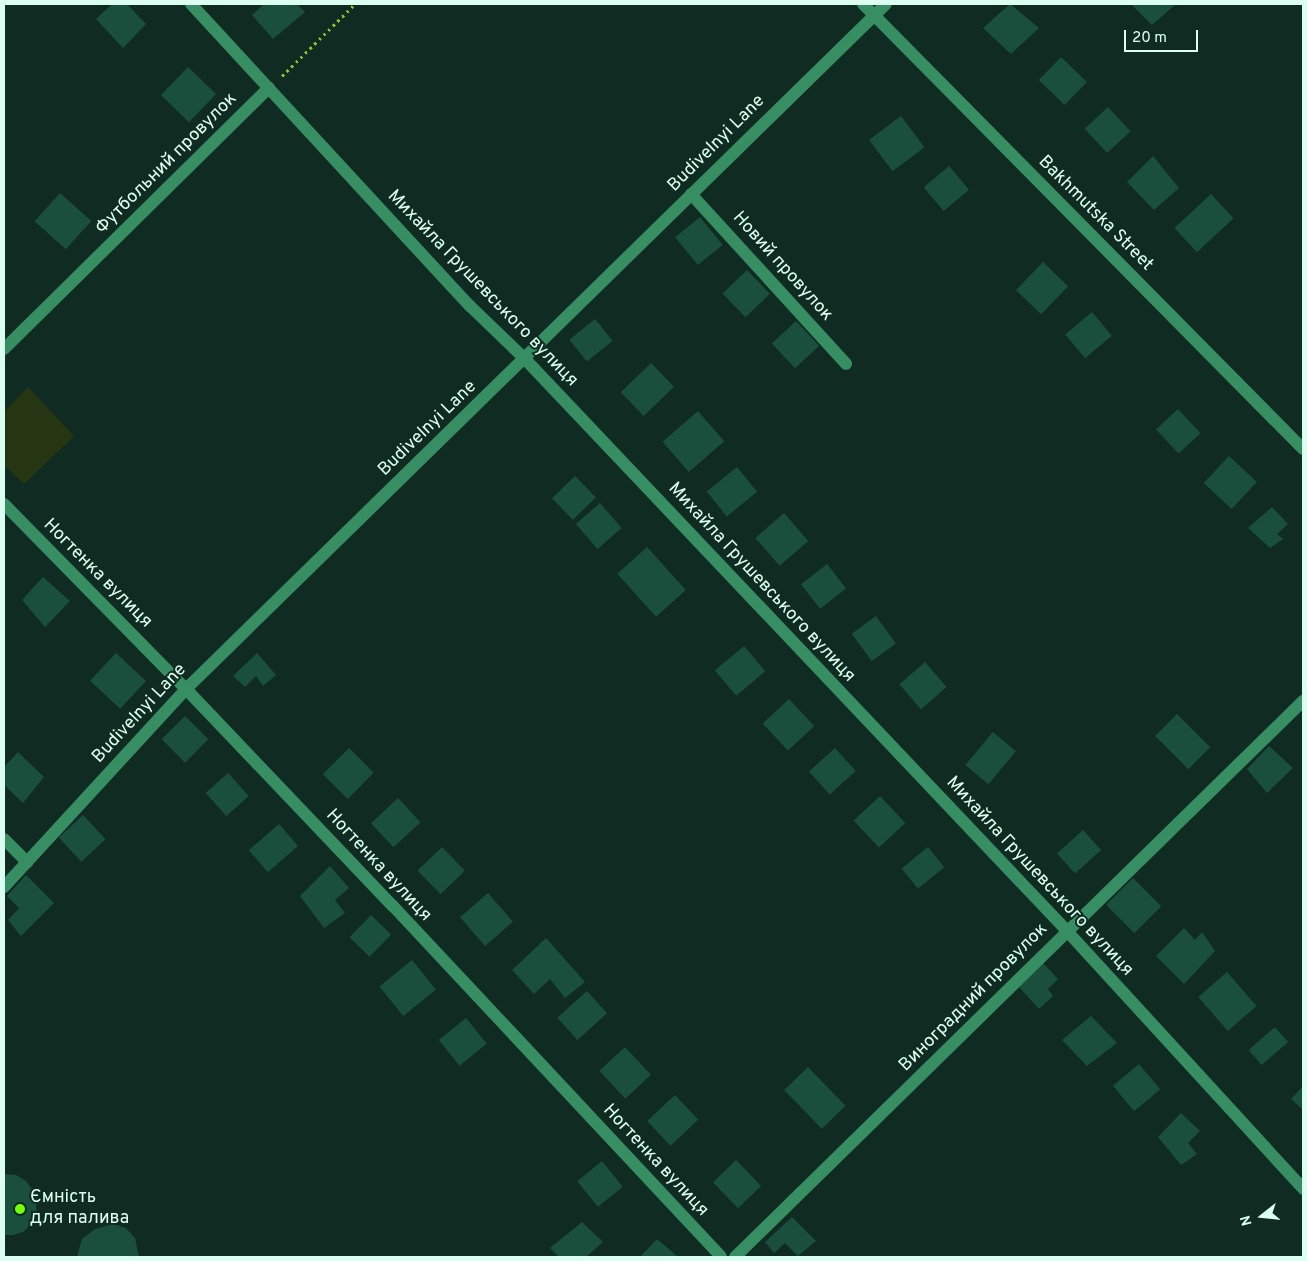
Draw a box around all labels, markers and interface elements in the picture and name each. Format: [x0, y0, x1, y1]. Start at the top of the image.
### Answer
scale bar [1127, 20, 1201, 52]
text: 20 m [1132, 29, 1167, 48]
street label: Футбольний провулок [92, 89, 242, 239]
street label: Budivelnyi Lane [664, 91, 770, 197]
street label: Bakhmutska Street [1033, 152, 1157, 276]
street label: Михайла Грушевського вулиця [382, 186, 582, 392]
street label: Новий провулок [727, 208, 837, 326]
street label: Budivelnyi Lane [374, 377, 482, 481]
street label: Михайла Грушевського вулиця [663, 479, 859, 687]
street label: Ногтенка вулиця [38, 515, 156, 633]
street label: Budivelnyi Lane [88, 660, 192, 768]
street label: Михайла Грушевського вулиця [941, 773, 1137, 981]
street label: Ногтенка вулиця [321, 805, 435, 927]
street label: Виноградний провулок [895, 919, 1053, 1077]
street label: Ногтенка вулиця [598, 1100, 712, 1222]
place label: Ємність для палива [30, 1188, 129, 1230]
north arrow [1237, 1191, 1287, 1241]
marker: Ємність для палива [14, 1203, 26, 1215]
text: N [1238, 1213, 1257, 1227]

